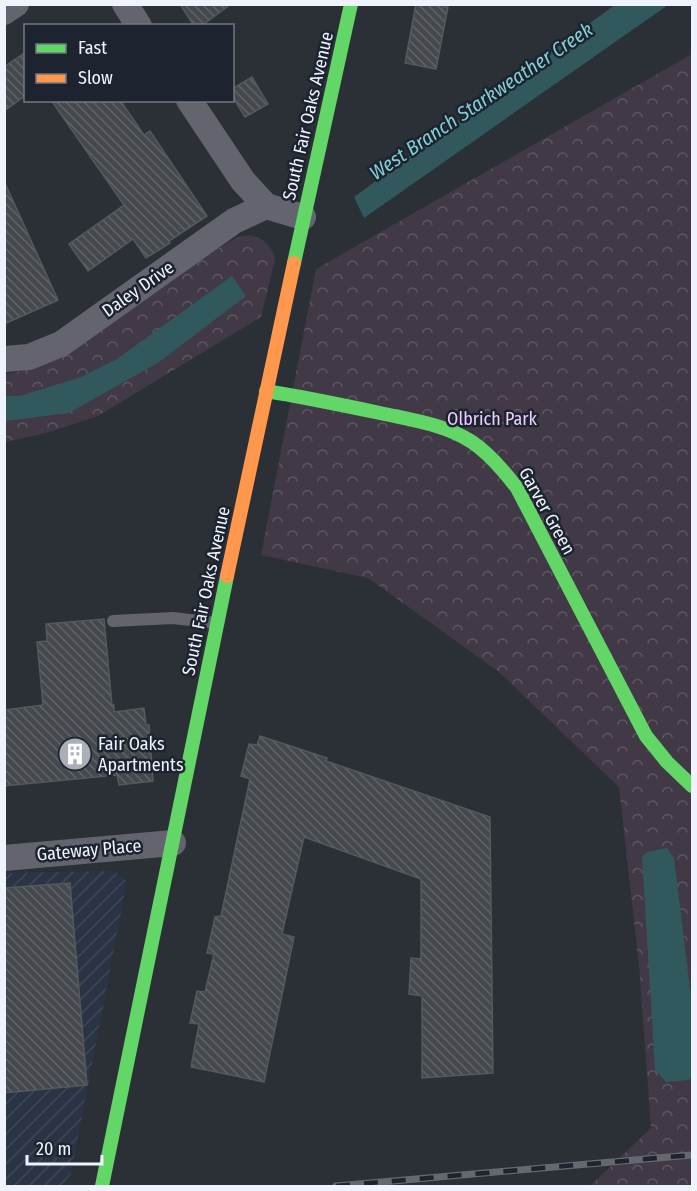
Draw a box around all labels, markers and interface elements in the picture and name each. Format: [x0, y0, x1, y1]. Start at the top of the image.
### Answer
water label: West Branch Starkweather Creek [365, 17, 597, 185]
legend [24, 24, 234, 102]
street label: South Fair Oaks Avenue [278, 29, 338, 202]
text: Fast [78, 37, 107, 59]
text: Slow [78, 67, 113, 89]
street label: Daley Drive [98, 256, 178, 322]
park label: Olbrich Park [447, 408, 538, 430]
street label: Garver Green [514, 464, 580, 558]
street label: South Fair Oaks Avenue [177, 504, 235, 678]
place label: Fair Oaks Apartments [98, 733, 184, 776]
building icon: Fair Oaks Apartments [57, 736, 93, 772]
street label: Gateway Place [36, 834, 142, 866]
scale bar [27, 1128, 102, 1166]
text: 20 m [36, 1138, 71, 1160]

